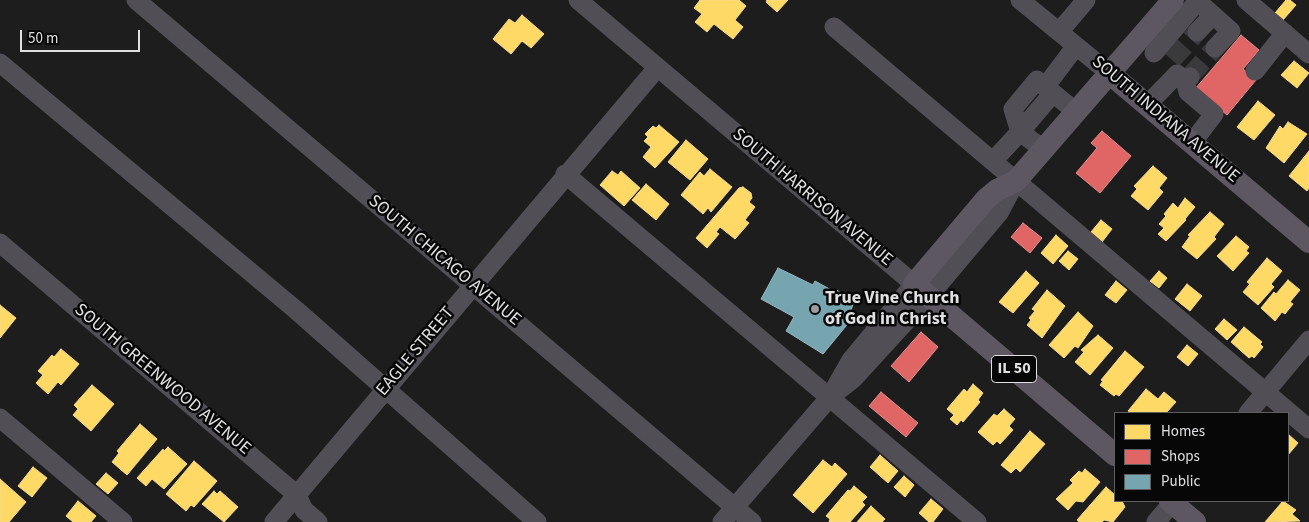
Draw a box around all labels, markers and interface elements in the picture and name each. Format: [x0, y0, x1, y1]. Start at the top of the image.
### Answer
scale bar [22, 20, 142, 52]
text: 50 m [28, 28, 58, 49]
street label: SOUTH INDIANA AVENUE [1087, 52, 1243, 188]
street label: SOUTH HARRISON AVENUE [727, 125, 897, 271]
street label: SOUTH CHICAGO AVENUE [363, 191, 525, 331]
place label: True Vine Church of God in Christ [825, 288, 959, 330]
street label: SOUTH GREENWOOD AVENUE [69, 300, 255, 460]
street label: EAGLE STREET [372, 303, 460, 401]
marker: True Vine Church of God in Christ [809, 303, 821, 315]
road number: IL 50 [992, 356, 1036, 382]
legend [1114, 412, 1289, 502]
text: Homes [1161, 421, 1205, 442]
text: Shops [1161, 446, 1200, 467]
text: Public [1161, 471, 1200, 492]

